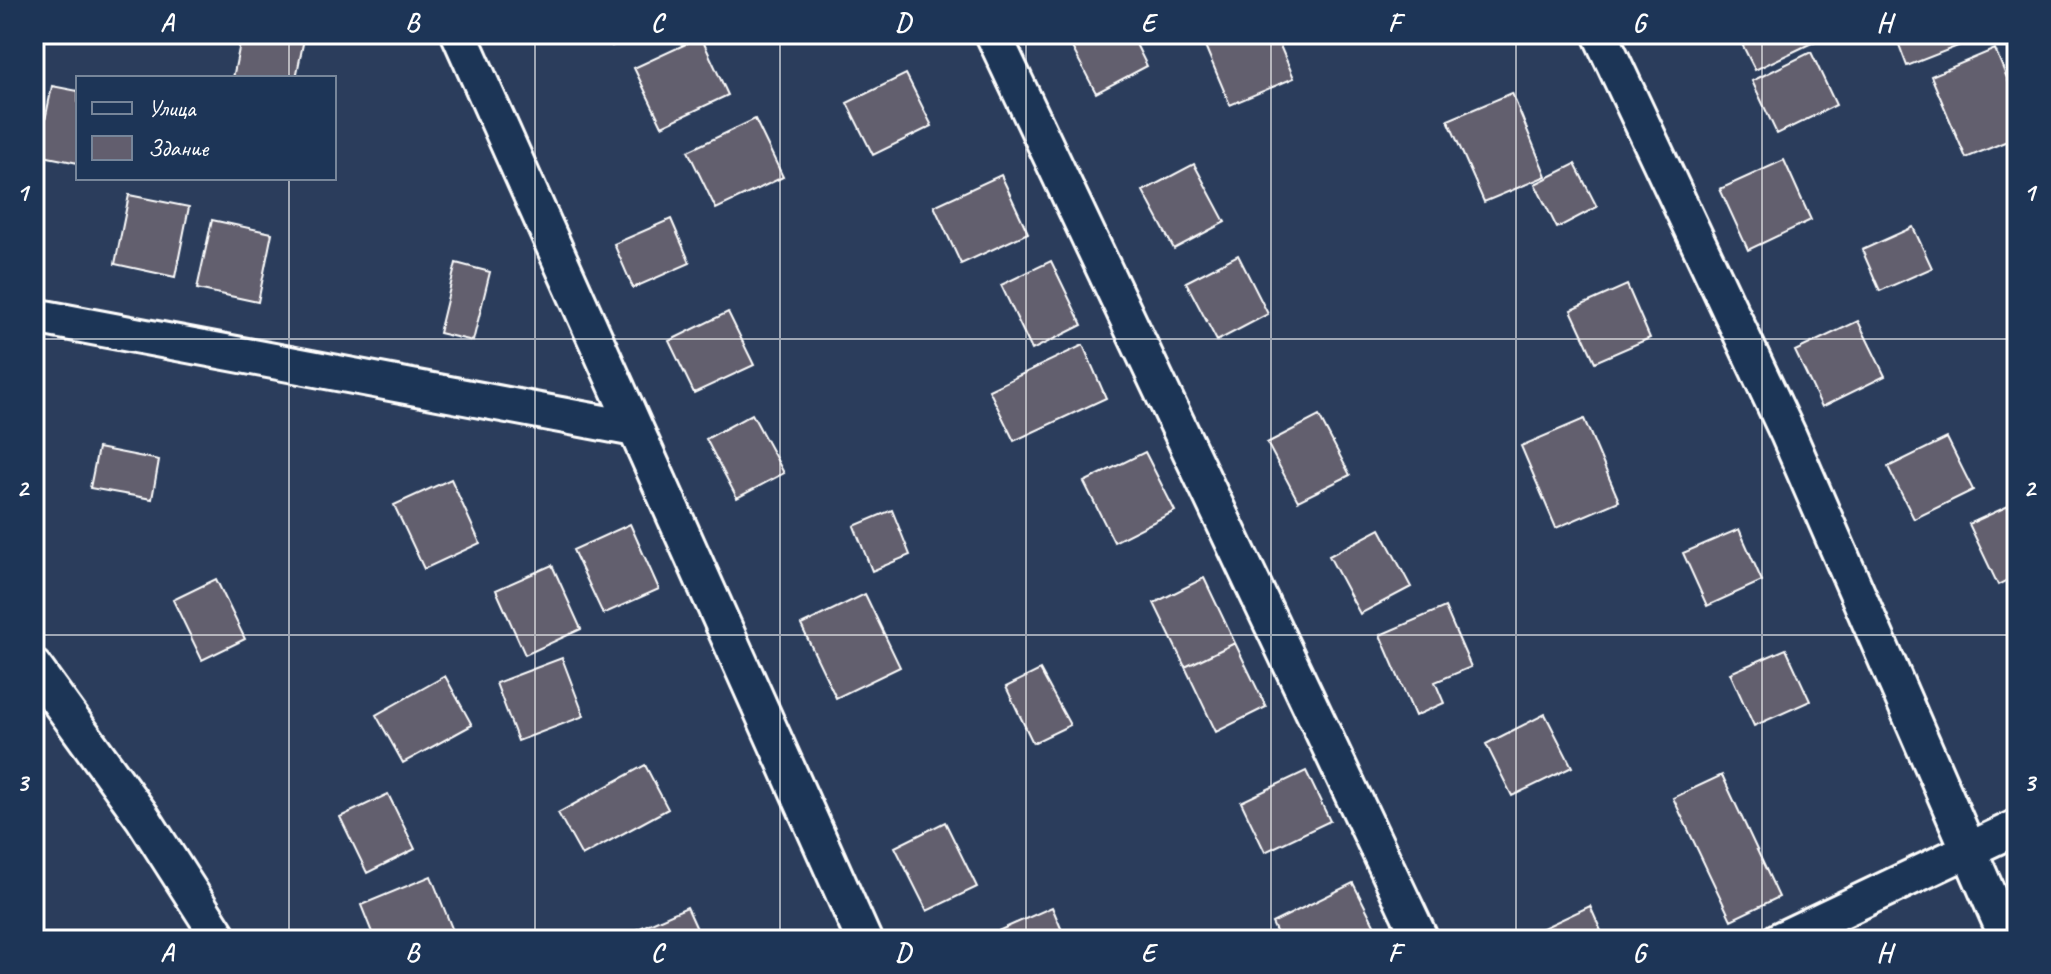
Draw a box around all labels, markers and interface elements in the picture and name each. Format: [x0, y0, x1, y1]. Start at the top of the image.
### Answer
text: A [160, 6, 175, 39]
text: B [405, 6, 421, 39]
text: C [651, 6, 667, 39]
text: D [895, 6, 913, 39]
text: E [1141, 6, 1159, 39]
text: F [1388, 6, 1406, 39]
text: G [1633, 6, 1649, 39]
text: H [1877, 6, 1897, 39]
legend [76, 76, 336, 180]
text: Улица [148, 93, 197, 123]
text: Здание [148, 133, 210, 163]
text: 1 [16, 176, 31, 209]
text: 1 [2023, 176, 2038, 209]
text: 2 [16, 471, 30, 504]
text: 2 [2023, 471, 2037, 504]
text: 3 [16, 766, 30, 799]
text: 3 [2023, 766, 2037, 799]
text: A [160, 936, 175, 969]
text: B [405, 936, 421, 969]
text: C [651, 936, 667, 969]
text: D [895, 936, 913, 969]
text: E [1141, 936, 1159, 969]
text: F [1388, 936, 1406, 969]
text: G [1633, 936, 1649, 969]
text: H [1877, 936, 1897, 969]

